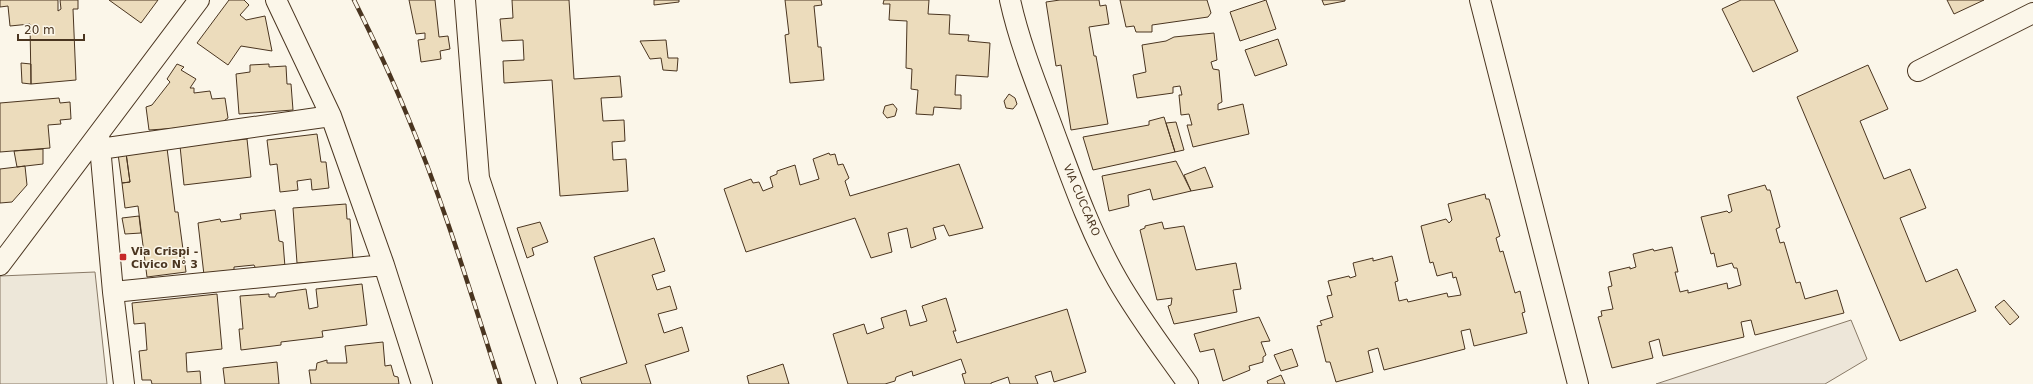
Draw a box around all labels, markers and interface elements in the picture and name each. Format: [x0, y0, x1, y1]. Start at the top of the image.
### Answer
scale bar [18, 16, 84, 42]
text: 20 m [24, 23, 55, 37]
street label: VIA CUCCARO [1061, 162, 1103, 238]
place label: Via Crispi - Civico N° 3 [131, 245, 198, 271]
marker: Via Crispi - Civico N° 3 [118, 252, 128, 262]

